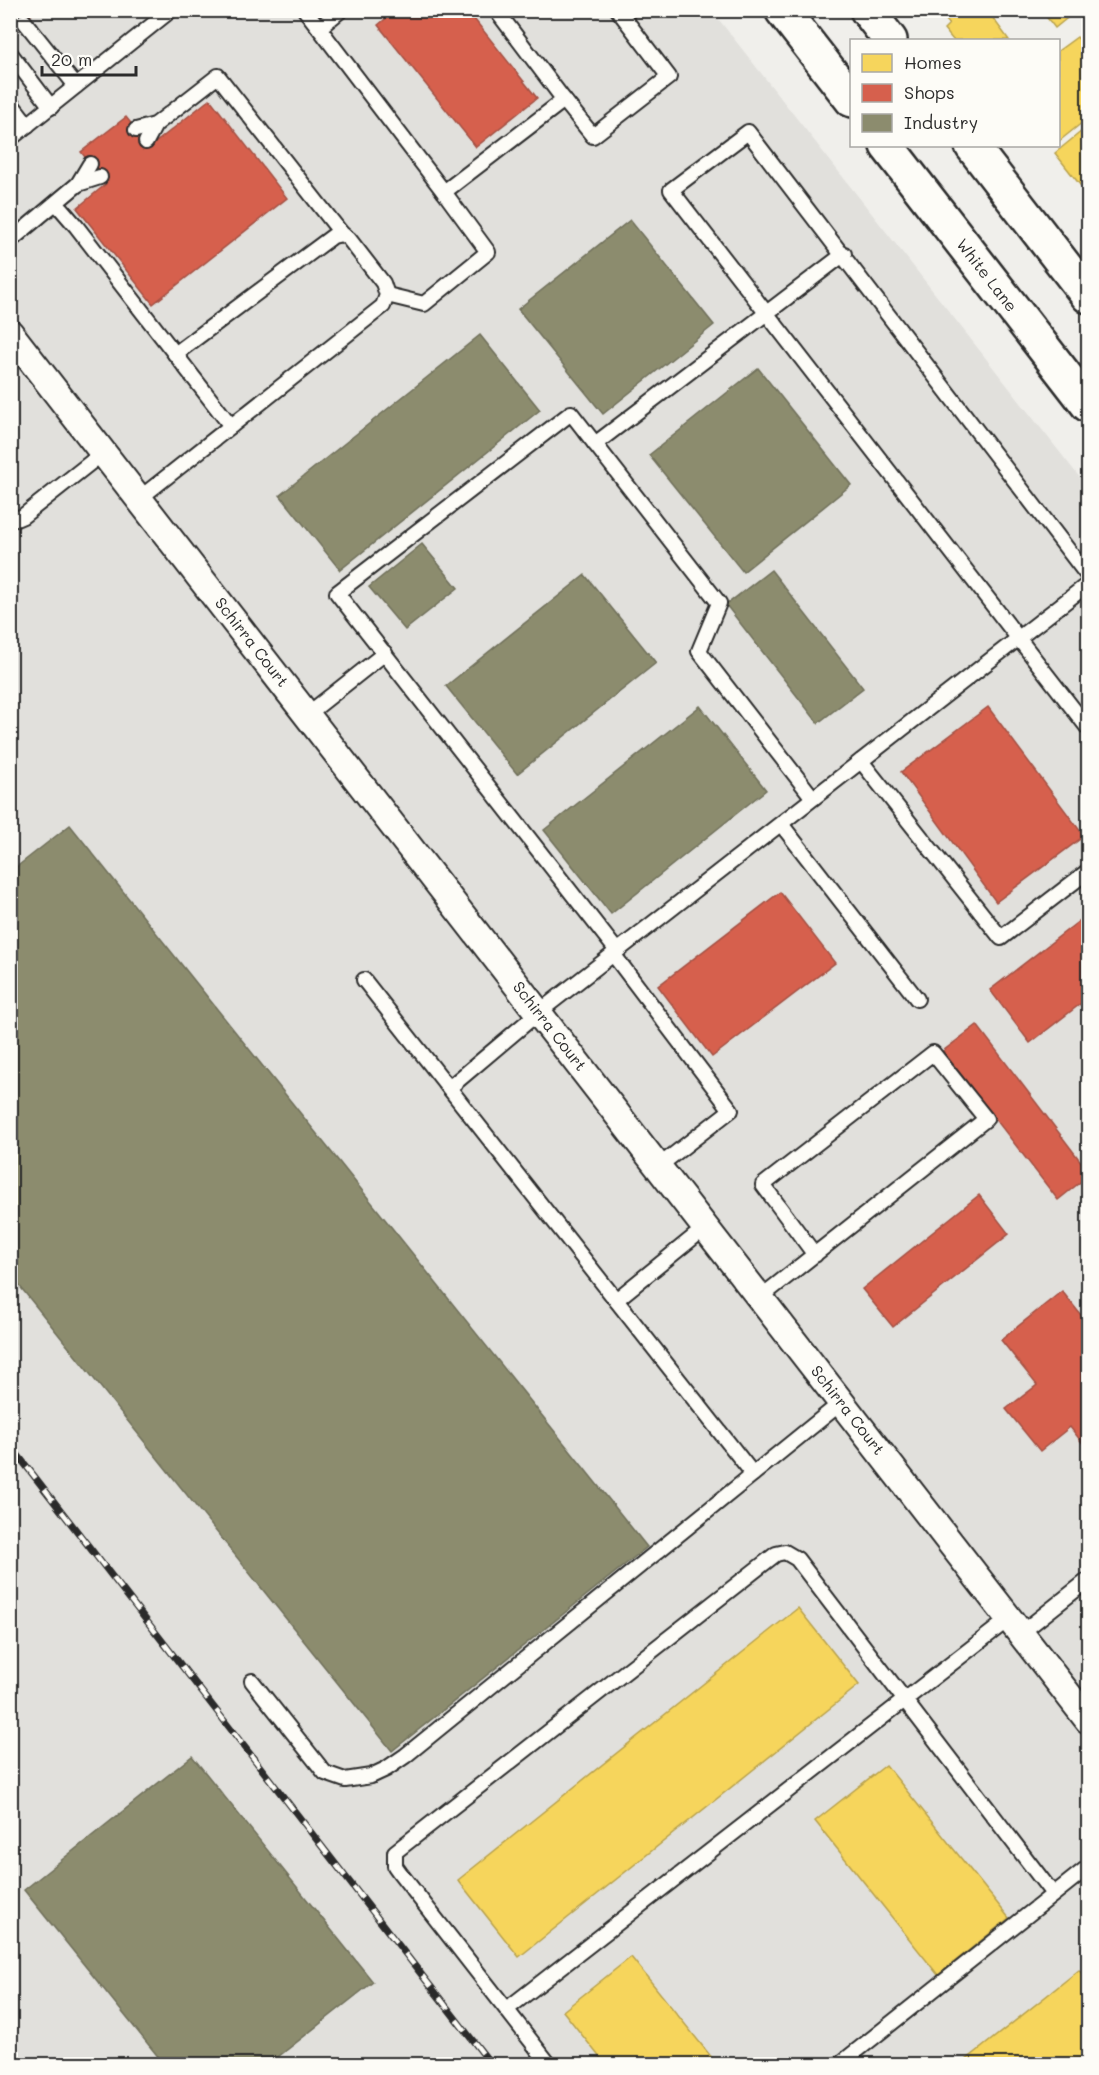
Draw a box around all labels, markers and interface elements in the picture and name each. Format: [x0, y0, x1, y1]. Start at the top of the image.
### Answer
scale bar [42, 39, 136, 77]
legend [850, 39, 1060, 147]
text: 20 m [51, 47, 92, 71]
text: Homes [904, 50, 962, 74]
text: Shops [904, 80, 955, 104]
text: Industry [904, 110, 978, 134]
street label: White Lane [952, 234, 1023, 316]
street label: Schirra Court [211, 593, 294, 691]
street label: Schirra Court [509, 977, 592, 1075]
street label: Schirra Court [807, 1361, 890, 1459]

